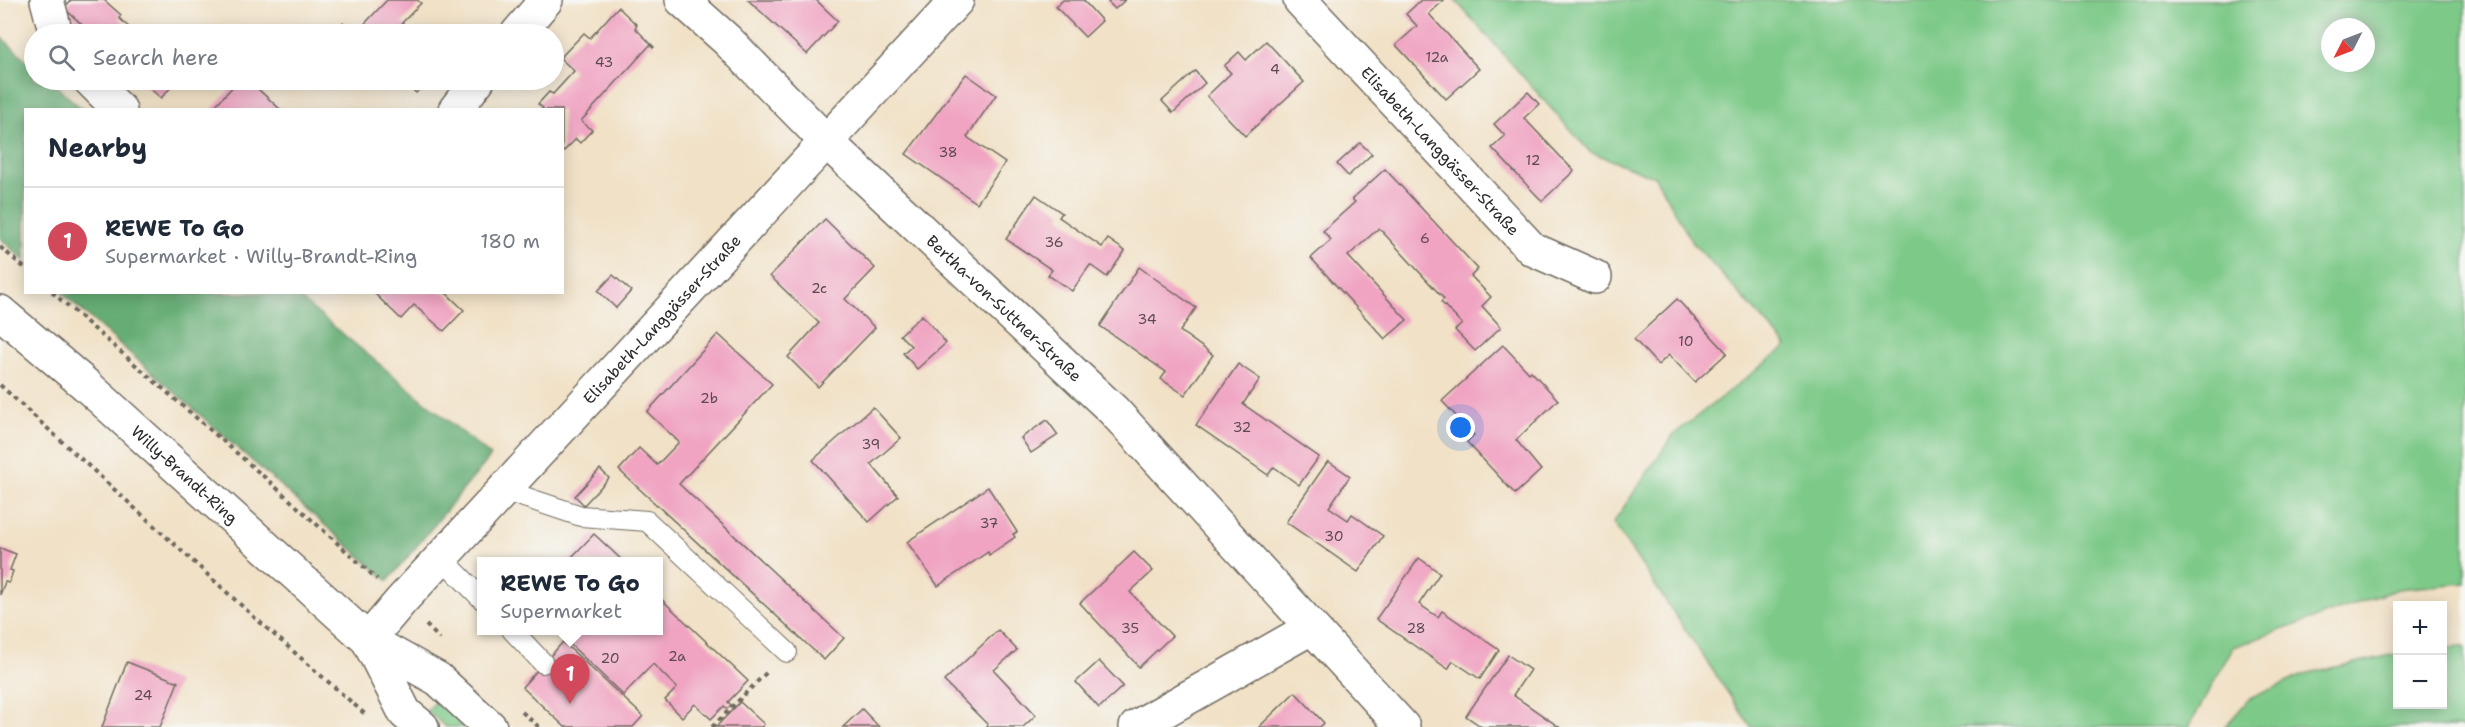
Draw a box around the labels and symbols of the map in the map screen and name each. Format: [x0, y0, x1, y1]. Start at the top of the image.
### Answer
north arrow [2321, 18, 2375, 72]
house number: 12a [1425, 48, 1449, 66]
house number: 43 [595, 53, 613, 71]
house number: 4 [1270, 60, 1280, 78]
street label: Elisabeth-Langgässer-Straße [1356, 62, 1524, 240]
house number: 38 [938, 143, 958, 161]
house number: 12 [1526, 151, 1540, 169]
house number: 6 [1420, 229, 1430, 247]
street label: Elisabeth-Langgässer-Straße [578, 230, 746, 409]
street label: Bertha-von-Suttner-Straße [922, 231, 1086, 386]
house number: 36 [1044, 233, 1064, 251]
house number: 2c [811, 279, 827, 297]
house number: 34 [1137, 310, 1157, 328]
house number: 10 [1678, 332, 1694, 350]
house number: 2b [700, 389, 718, 407]
your location [1446, 413, 1475, 442]
house number: 32 [1233, 418, 1251, 436]
street label: Willy-Brandt-Ring [127, 421, 242, 529]
house number: 39 [862, 435, 880, 453]
house number: 37 [980, 514, 998, 532]
house number: 30 [1324, 527, 1344, 545]
house number: 35 [1121, 619, 1139, 637]
house number: 28 [1406, 619, 1426, 637]
house number: 2a [668, 647, 686, 665]
house number: 20 [600, 649, 620, 667]
pin: 1 [550, 654, 590, 704]
house number: 24 [134, 686, 153, 704]

